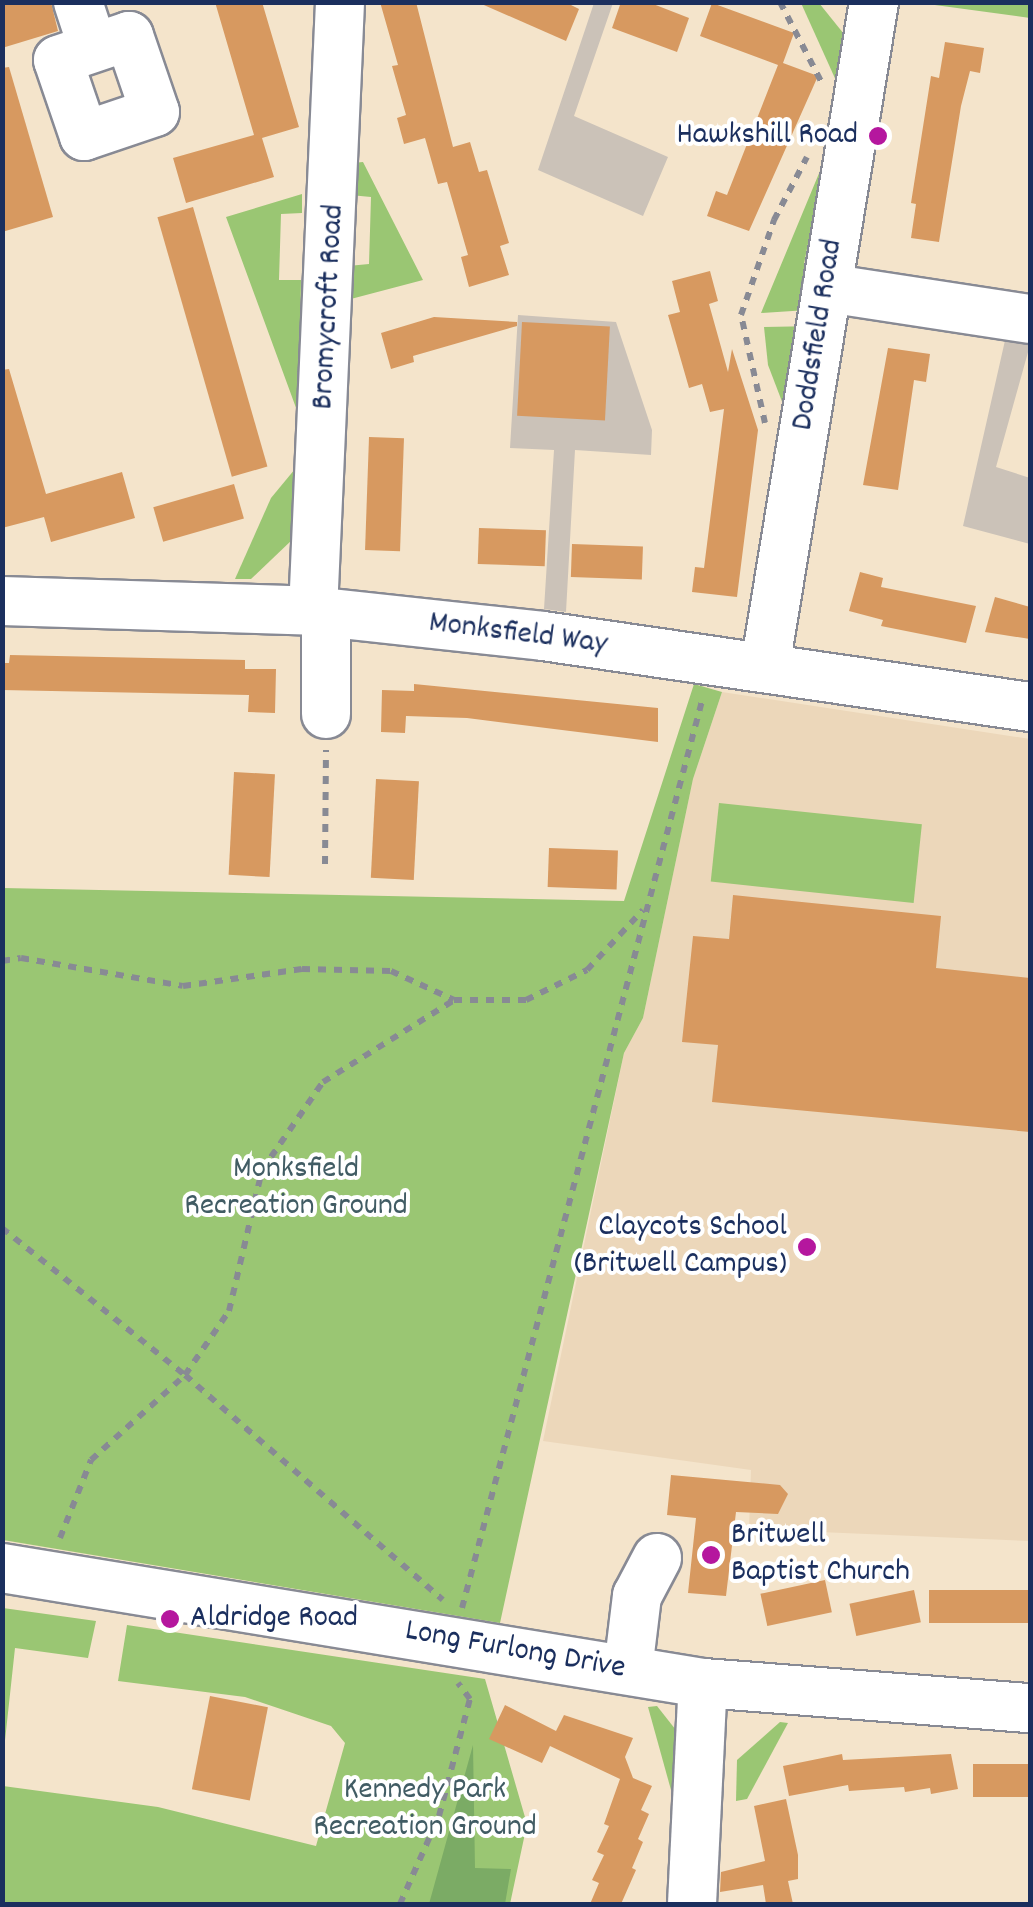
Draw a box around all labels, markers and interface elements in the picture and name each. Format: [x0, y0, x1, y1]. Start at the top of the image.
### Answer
place label: Hawkshill Road [676, 117, 858, 155]
marker: Hawkshill Road [867, 125, 889, 147]
street label: Bromycroft Road [305, 203, 355, 411]
street label: Doddsfield Road [785, 237, 853, 433]
street label: Monksfield Way [427, 605, 609, 665]
park label: Monksfield Recreation Ground [184, 1152, 408, 1227]
place label: Claycots School (Britwell Campus) [574, 1210, 787, 1285]
marker: Claycots School (Britwell Campus) [796, 1236, 818, 1258]
place label: Britwell Baptist Church [731, 1518, 910, 1593]
marker: Britwell Baptist Church [700, 1544, 722, 1566]
place label: Aldridge Road [190, 1600, 358, 1638]
marker: Aldridge Road [159, 1608, 181, 1630]
street label: Long Furlong Drive [402, 1613, 628, 1689]
park label: Kennedy Park Recreation Ground [313, 1773, 537, 1848]

